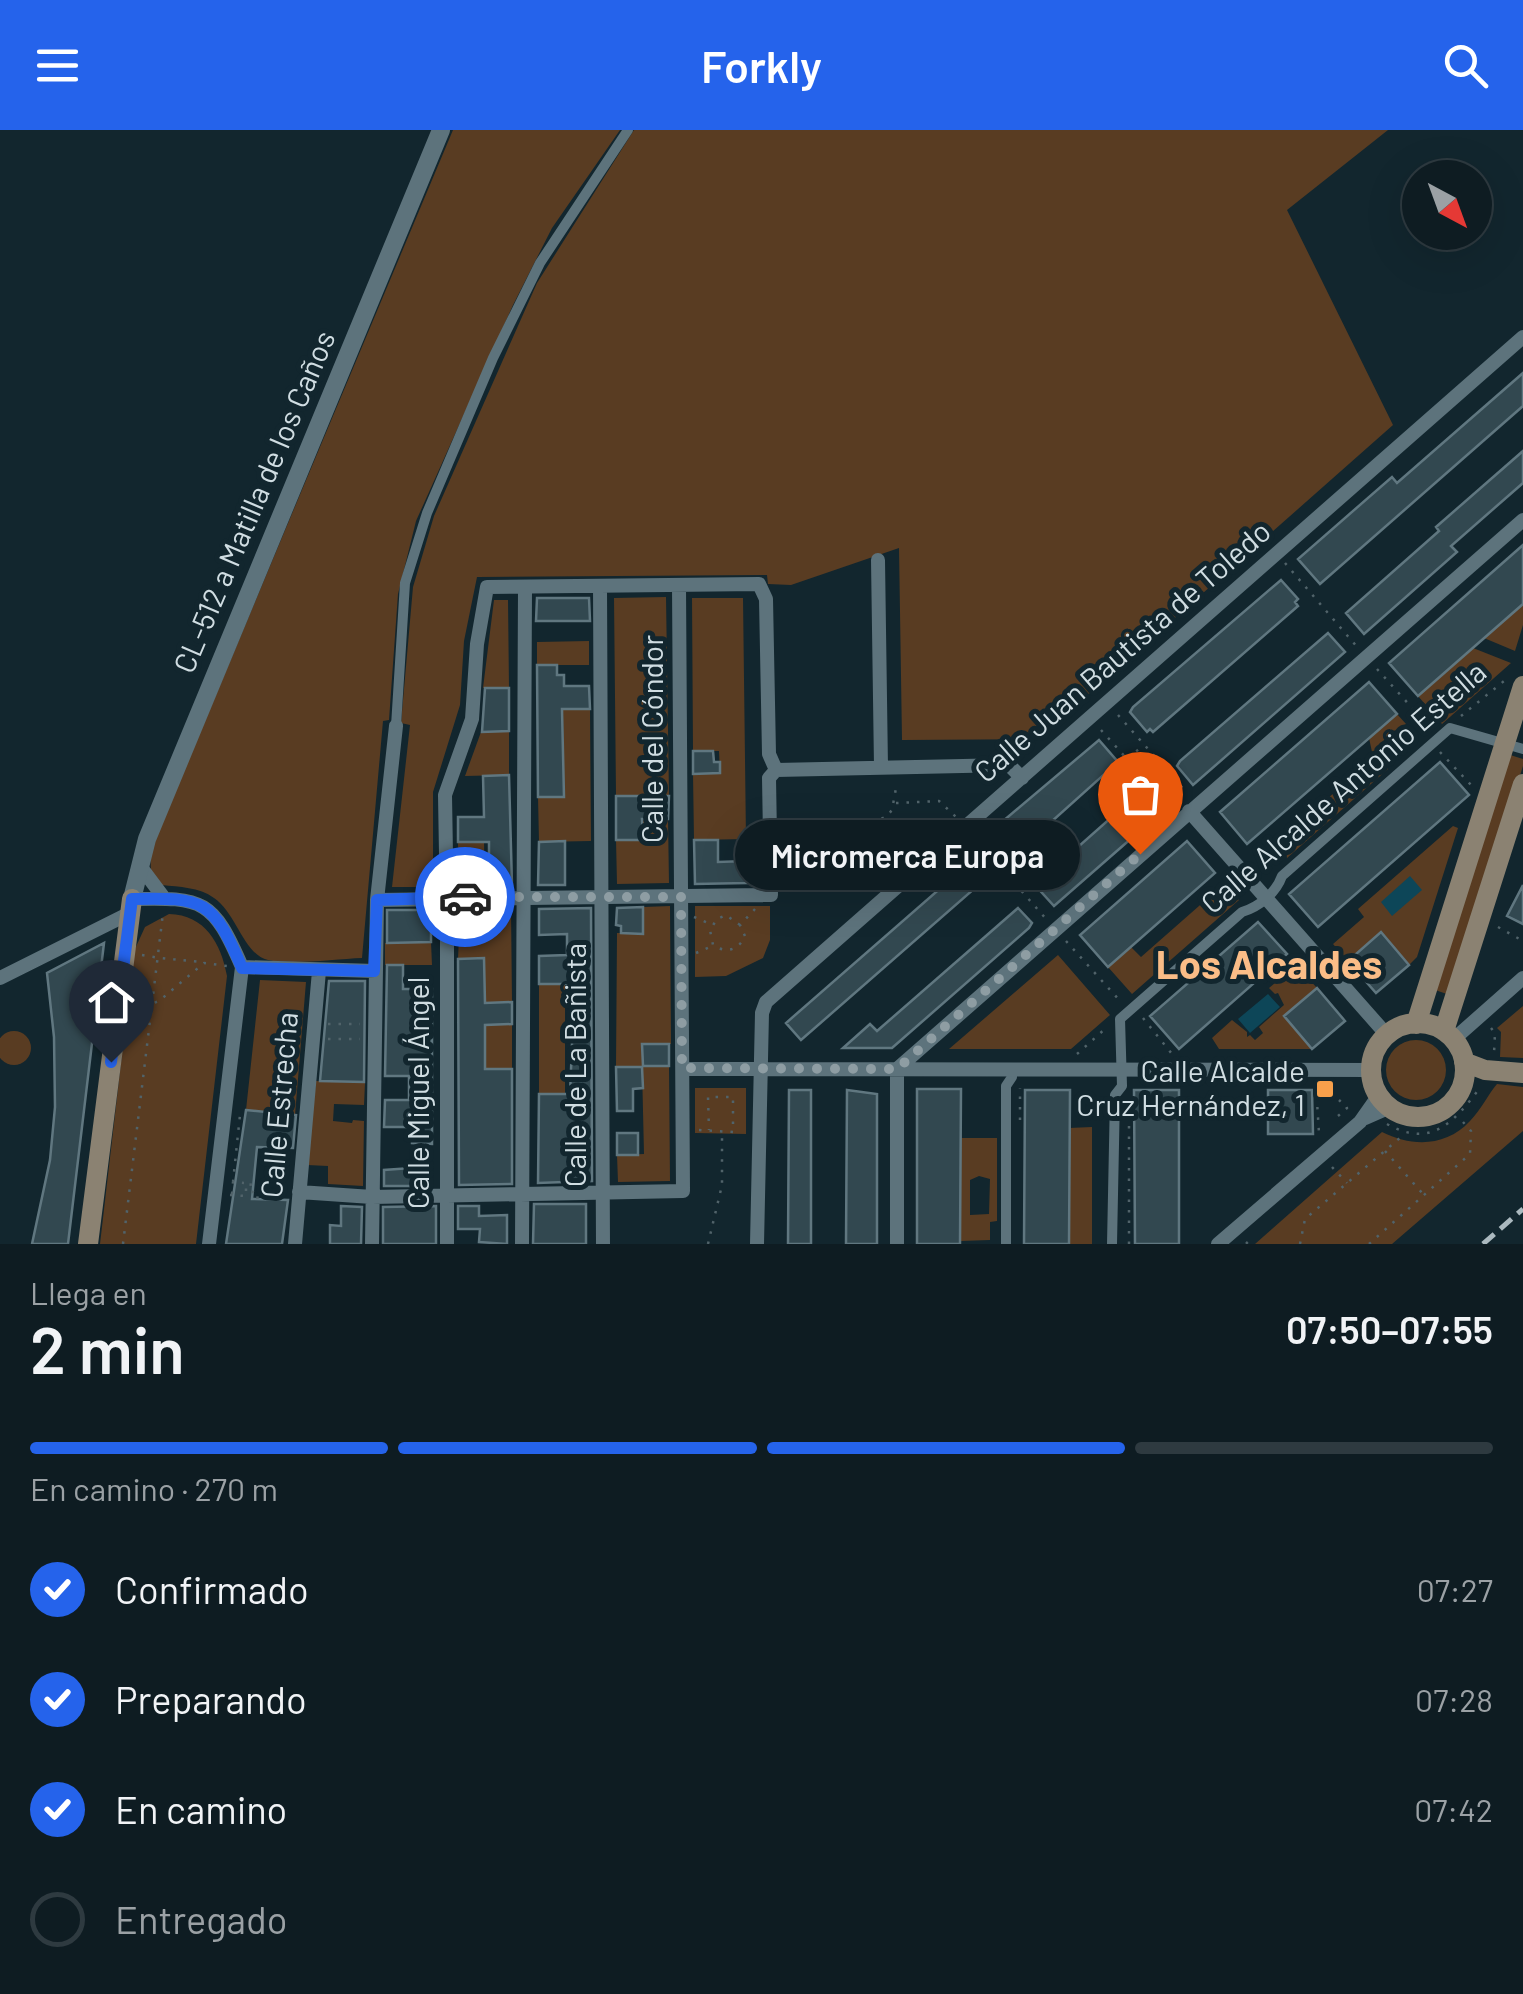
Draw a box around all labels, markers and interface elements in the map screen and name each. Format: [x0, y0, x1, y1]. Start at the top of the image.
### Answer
icon: menu [30, 38, 85, 93]
text: Forkly [701, 38, 822, 92]
icon: search [1438, 38, 1493, 93]
north arrow [1402, 160, 1492, 250]
map controls [1402, 160, 1492, 250]
street label: CL-512 a Matilla de los Caños [165, 325, 342, 678]
street label: Calle Juan Bautista de Toledo [966, 512, 1277, 789]
street label: Calle del Cóndor [633, 635, 669, 843]
street label: Calle Alcalde Antonio Estella [1193, 653, 1493, 920]
pin [1098, 752, 1183, 855]
icon: bag [1113, 767, 1168, 822]
callout: Micromerca Europa [735, 819, 1080, 889]
text: Micromerca Europa [771, 836, 1044, 874]
courier [415, 847, 515, 947]
icon: car [438, 870, 493, 925]
district label: Los Alcaldes [1156, 939, 1382, 987]
street label: Calle de La Bañista [556, 943, 592, 1187]
pin [69, 960, 154, 1063]
icon: home [84, 975, 139, 1030]
street label: Calle Miguel Ángel [399, 977, 435, 1209]
street label: Calle Estrecha [252, 1010, 304, 1199]
place label: Calle Alcalde Cruz Hernández, 1 [1076, 1052, 1305, 1122]
marker: Calle Alcalde Cruz Hernández, 1 [1314, 1078, 1336, 1100]
text: Llega en [30, 1273, 147, 1311]
text: 07:50–07:55 [1286, 1306, 1493, 1352]
text: 2 min [30, 1309, 185, 1387]
text: En camino · 270 m [30, 1469, 278, 1507]
icon: check [30, 1562, 85, 1617]
text: Confirmado [115, 1566, 309, 1612]
text: 07:27 [1417, 1570, 1493, 1608]
icon: check [30, 1672, 85, 1727]
text: Preparando [115, 1676, 307, 1722]
text: 07:28 [1415, 1680, 1493, 1718]
icon: check [30, 1782, 85, 1837]
text: En camino [115, 1786, 287, 1832]
text: 07:42 [1414, 1790, 1493, 1828]
text: Entregado [115, 1896, 287, 1942]

